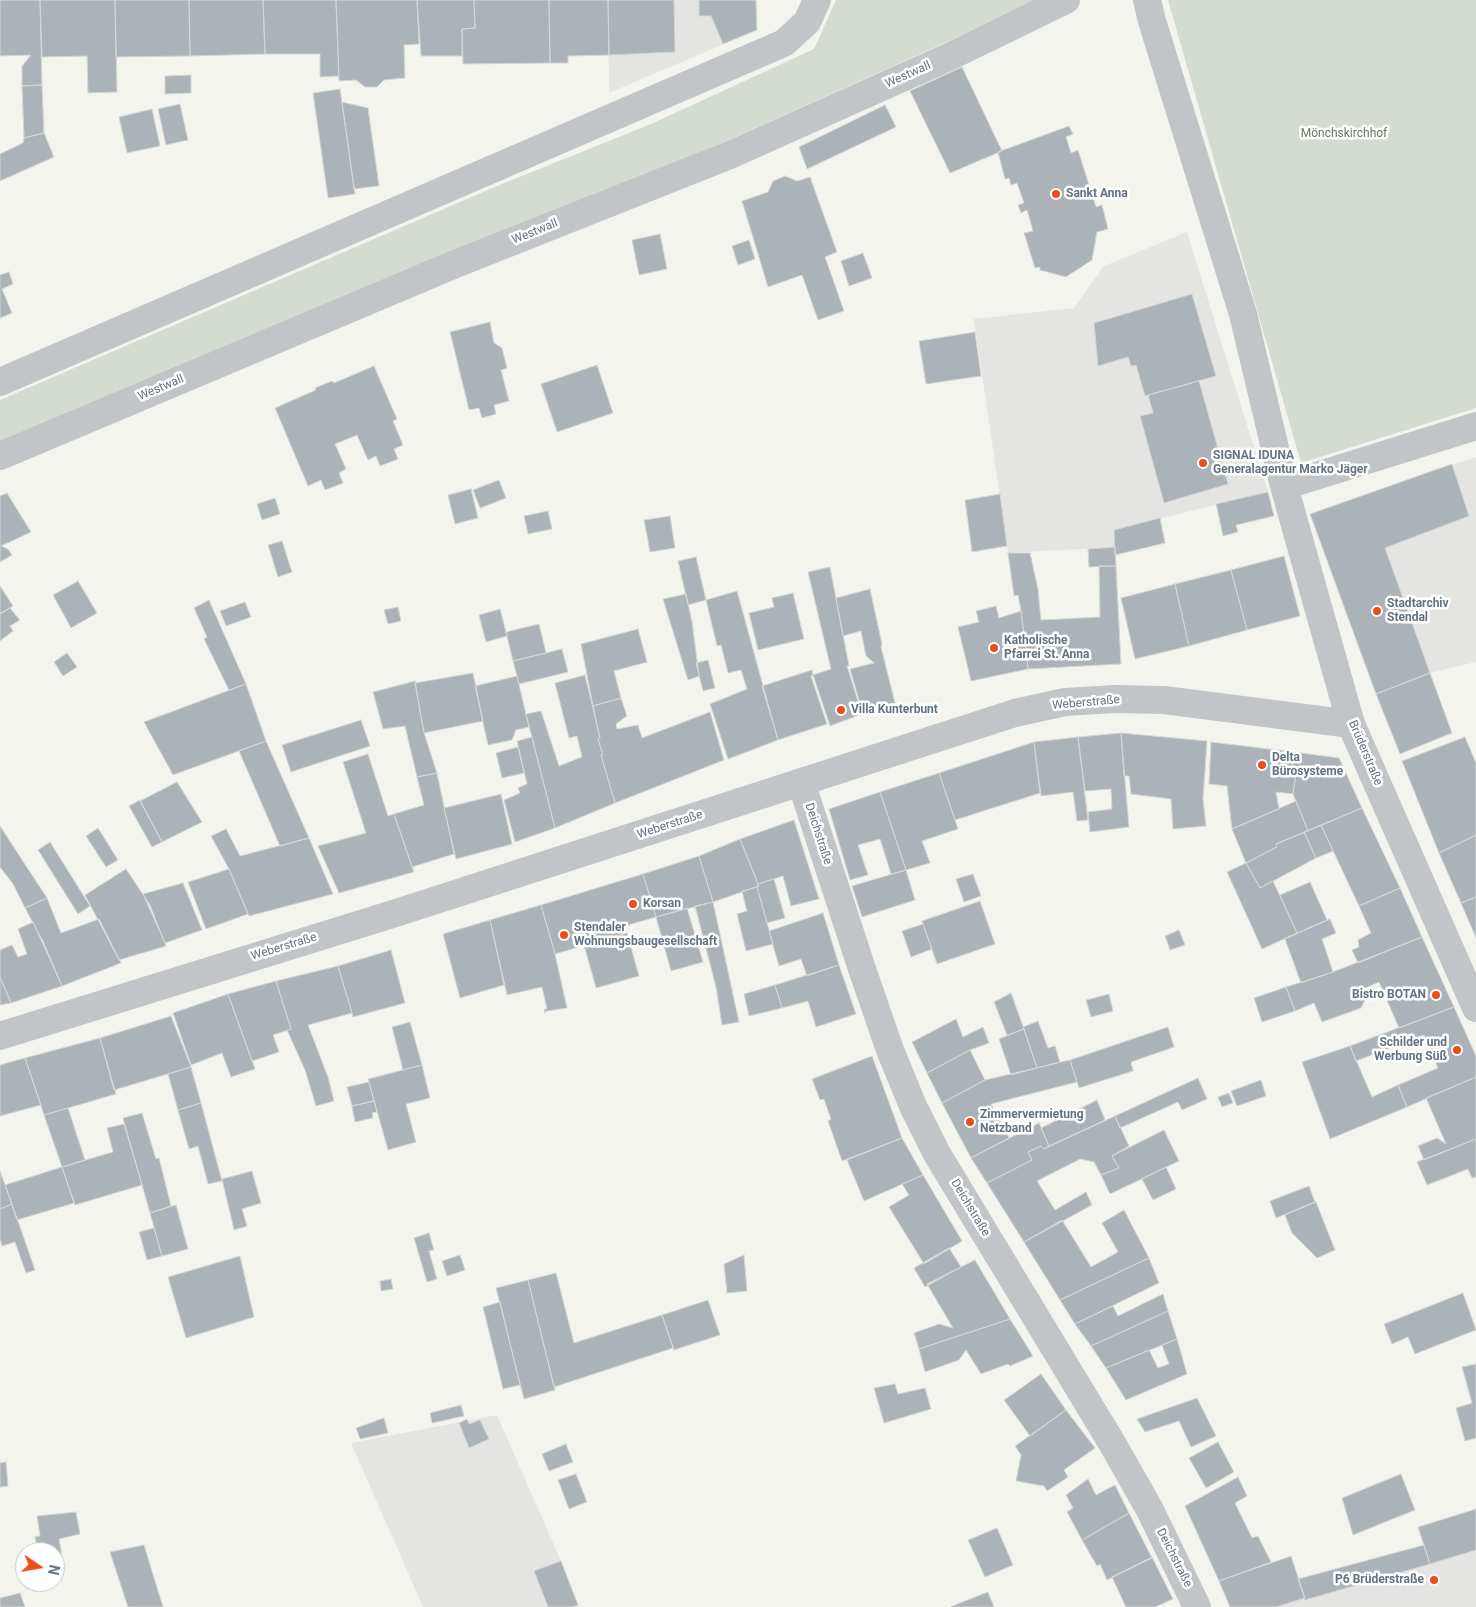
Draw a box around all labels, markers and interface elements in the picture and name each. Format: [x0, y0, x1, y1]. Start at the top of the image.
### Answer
street label: Westwall [883, 59, 933, 91]
park label: Mönchskirchhof [1301, 127, 1387, 141]
place label: Sankt Anna [1066, 187, 1128, 201]
marker: Sankt Anna [1050, 188, 1062, 200]
street label: Westwall [510, 216, 560, 248]
street label: Westwall [136, 372, 186, 404]
place label: SIGNAL IDUNA Generalagentur Marko Jäger [1213, 449, 1368, 477]
marker: SIGNAL IDUNA Generalagentur Marko Jäger [1197, 457, 1209, 469]
place label: Stadtarchiv Stendal [1387, 597, 1449, 625]
marker: Stadtarchiv Stendal [1371, 605, 1383, 617]
place label: Katholische Pfarrei St. Anna [1004, 634, 1089, 662]
marker: Katholische Pfarrei St. Anna [988, 642, 1000, 654]
street label: Weberstraße [1052, 693, 1120, 713]
place label: Villa Kunterbunt [851, 703, 938, 717]
marker: Villa Kunterbunt [835, 704, 847, 716]
street label: Brüderstraße [1345, 718, 1385, 788]
place label: Delta Bürosysteme [1272, 751, 1343, 779]
marker: Delta Bürosysteme [1256, 759, 1268, 771]
street label: Deichstraße [801, 801, 835, 867]
street label: Weberstraße [635, 808, 705, 842]
place label: Korsan [643, 897, 681, 911]
marker: Korsan [627, 898, 639, 910]
place label: Stendaler Wohnungsbaugesellschaft [574, 921, 717, 949]
marker: Stendaler Wohnungsbaugesellschaft [558, 929, 570, 941]
street label: Weberstraße [249, 930, 319, 964]
place label: Bistro BOTAN [1352, 988, 1426, 1002]
marker: Bistro BOTAN [1430, 989, 1442, 1001]
place label: Schilder und Werbung Süß [1374, 1036, 1447, 1064]
marker: Schilder und Werbung Süß [1451, 1044, 1463, 1056]
place label: Zimmervermietung Netzband [980, 1108, 1084, 1136]
marker: Zimmervermietung Netzband [964, 1116, 976, 1128]
street label: Deichstraße [947, 1177, 993, 1239]
street label: Deichstraße [1153, 1526, 1195, 1590]
north arrow [15, 1542, 65, 1592]
text: N [45, 1563, 63, 1576]
place label: P6 Brüderstraße [1335, 1573, 1424, 1587]
marker: P6 Brüderstraße [1428, 1574, 1440, 1586]

